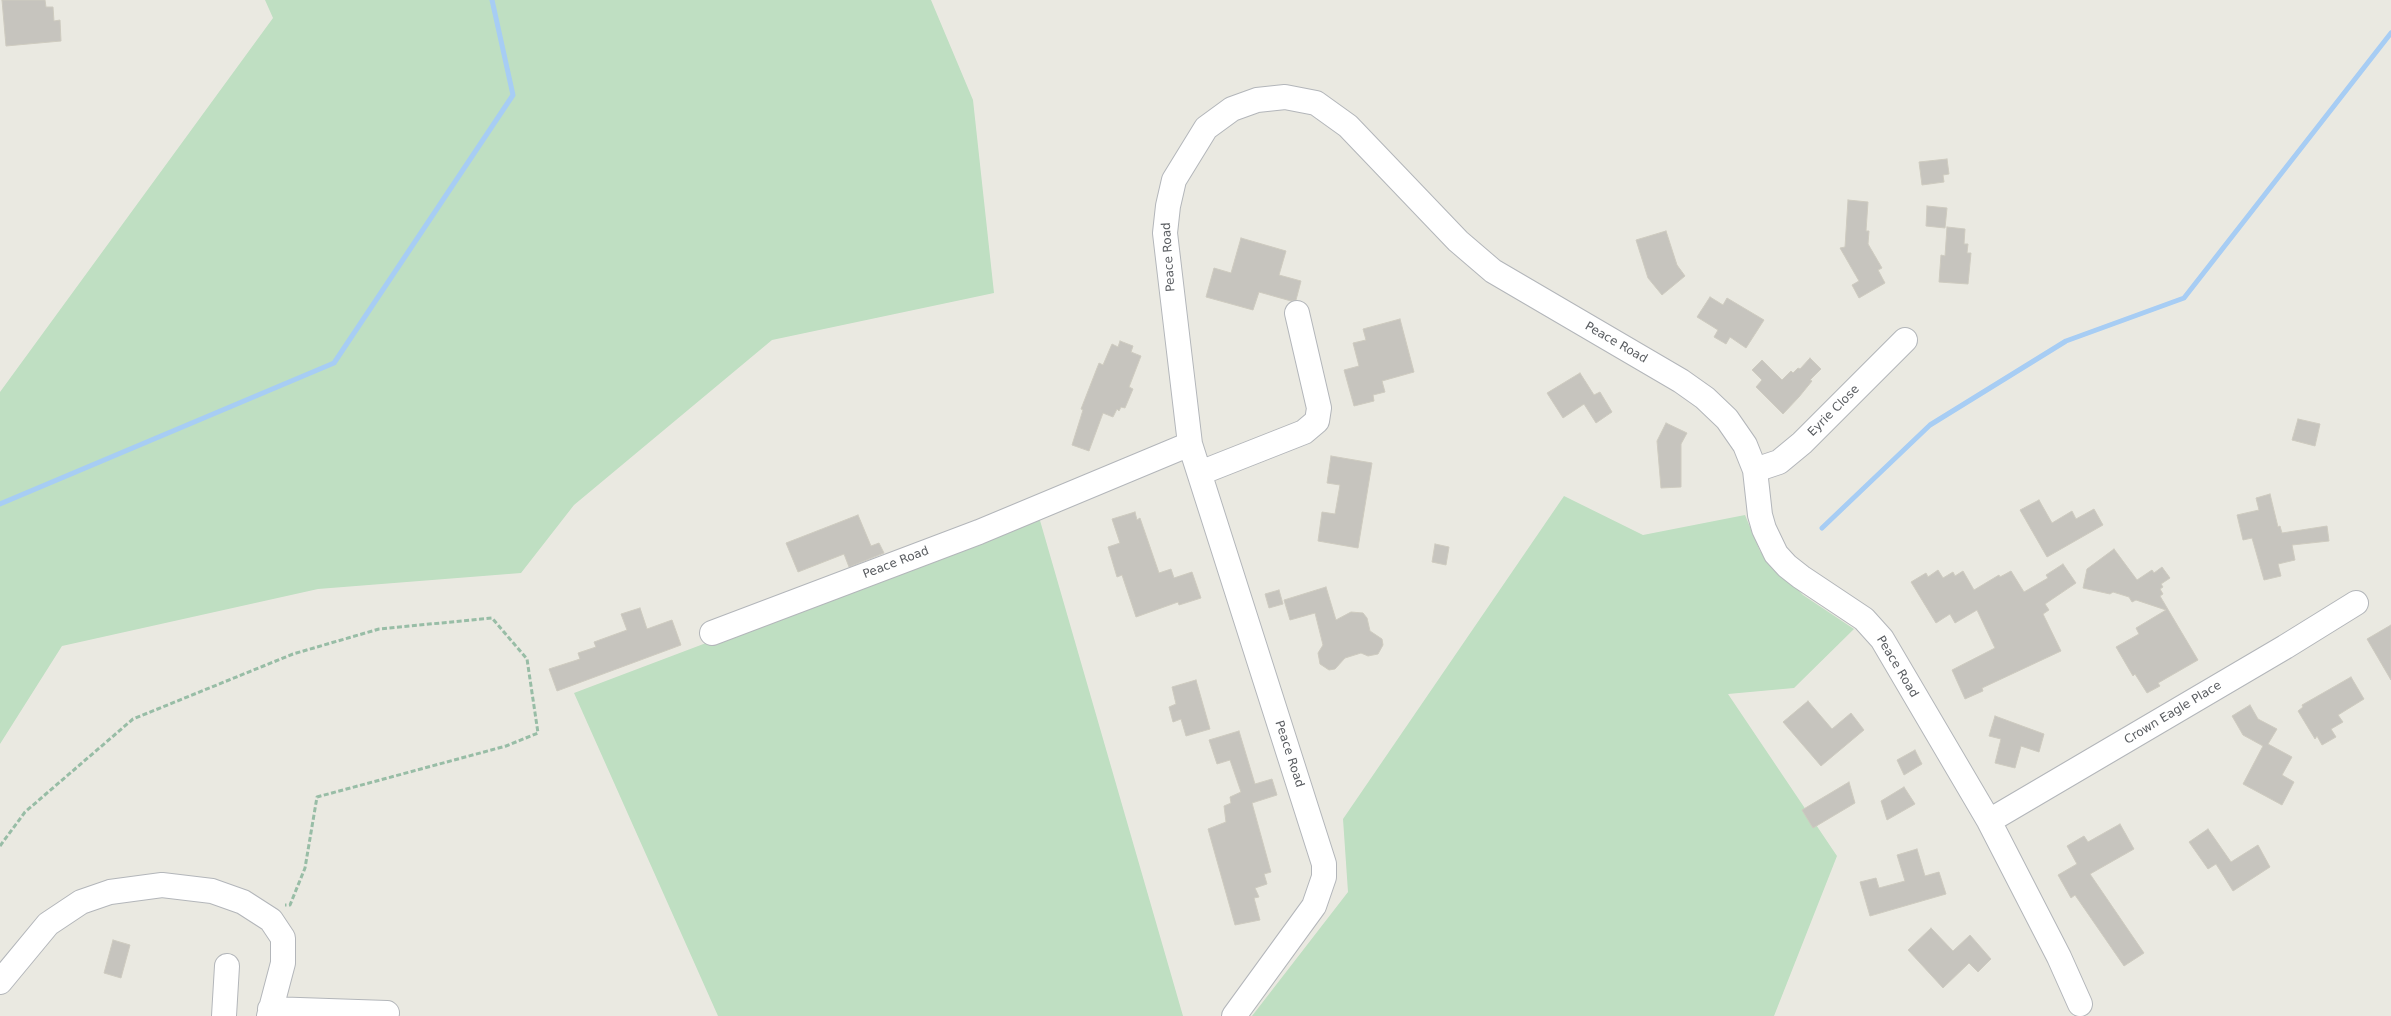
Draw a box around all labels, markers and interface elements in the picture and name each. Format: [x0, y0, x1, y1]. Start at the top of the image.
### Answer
street label: Peace Road [1159, 222, 1179, 292]
street label: Peace Road [1582, 319, 1650, 367]
street label: Eyrie Close [1805, 382, 1863, 440]
street label: Peace Road [861, 544, 931, 582]
street label: Peace Road [1873, 634, 1921, 700]
street label: Crown Eagle Place [2122, 678, 2224, 748]
street label: Peace Road [1271, 719, 1307, 789]

